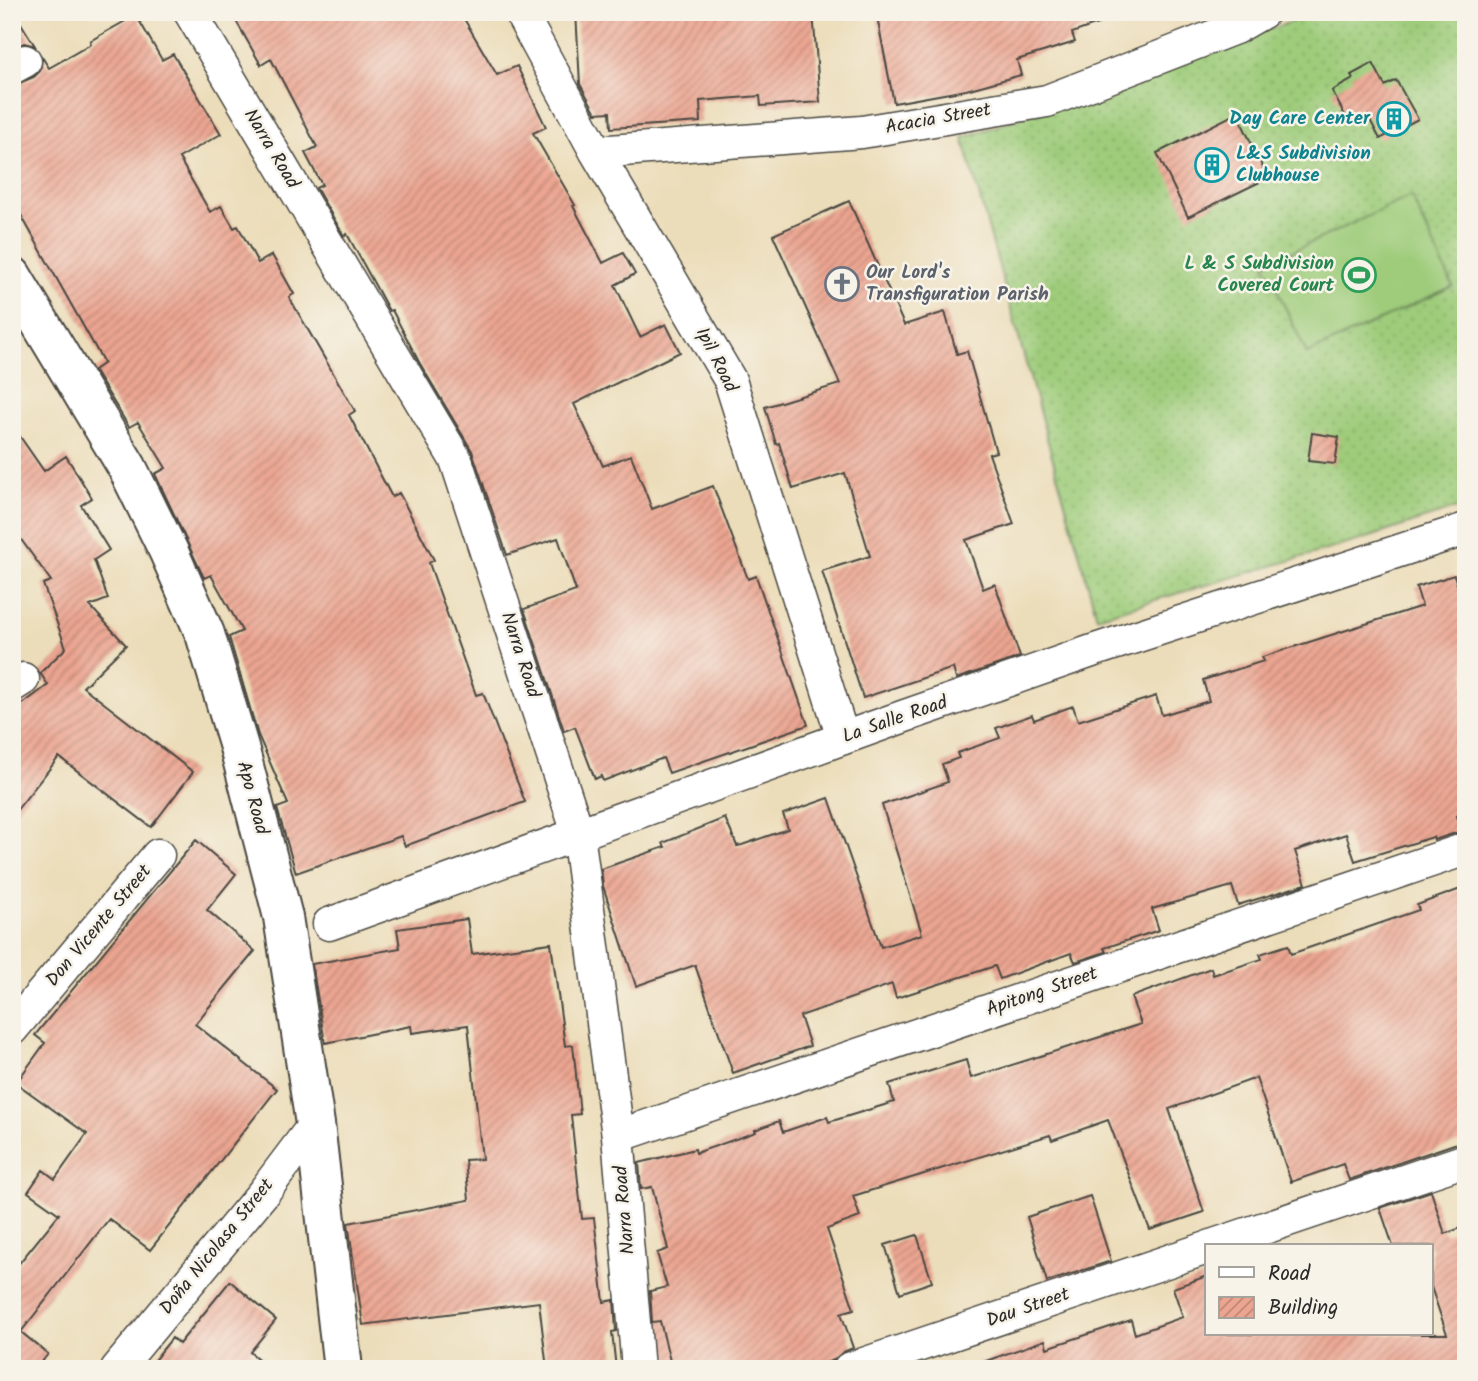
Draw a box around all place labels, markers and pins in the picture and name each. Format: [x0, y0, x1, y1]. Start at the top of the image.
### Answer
building icon: Day Care Center [1375, 100, 1413, 138]
place label: Day Care Center [1229, 104, 1371, 134]
place label: L&S Subdivision Clubhouse [1236, 139, 1371, 191]
building icon: L&S Subdivision Clubhouse [1193, 146, 1231, 184]
place label: L & S Subdivision Covered Court [1185, 249, 1334, 301]
sports icon: L & S Subdivision Covered Court [1340, 256, 1378, 294]
place label: Our Lord's Transfiguration Parish [866, 258, 1049, 310]
church icon: Our Lord's Transfiguration Parish [823, 265, 861, 303]

